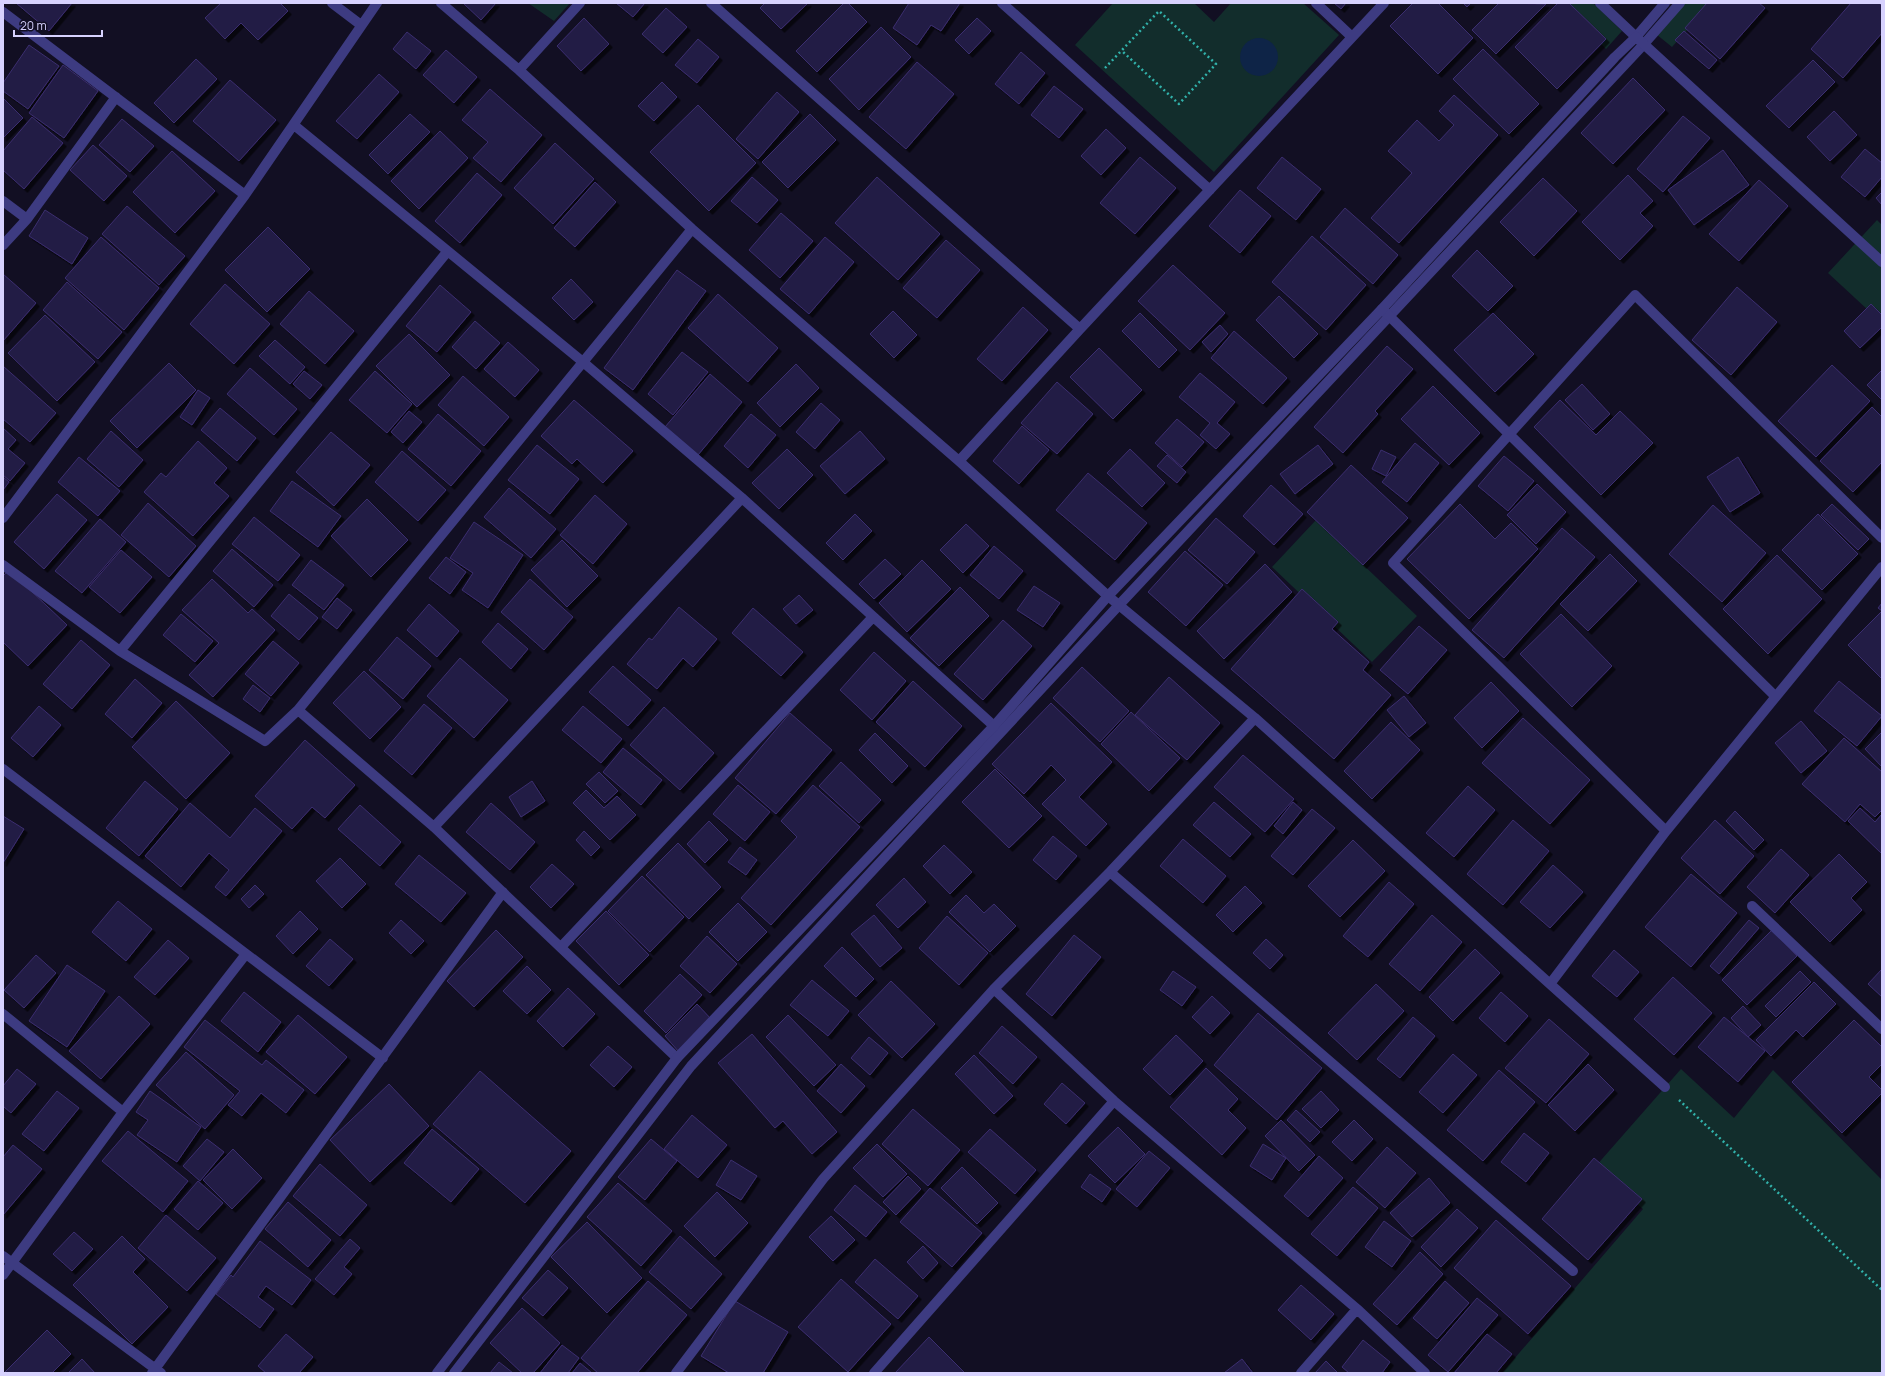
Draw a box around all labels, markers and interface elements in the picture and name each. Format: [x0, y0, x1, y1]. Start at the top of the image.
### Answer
scale bar [14, 12, 102, 38]
text: 20 m [20, 17, 47, 34]

